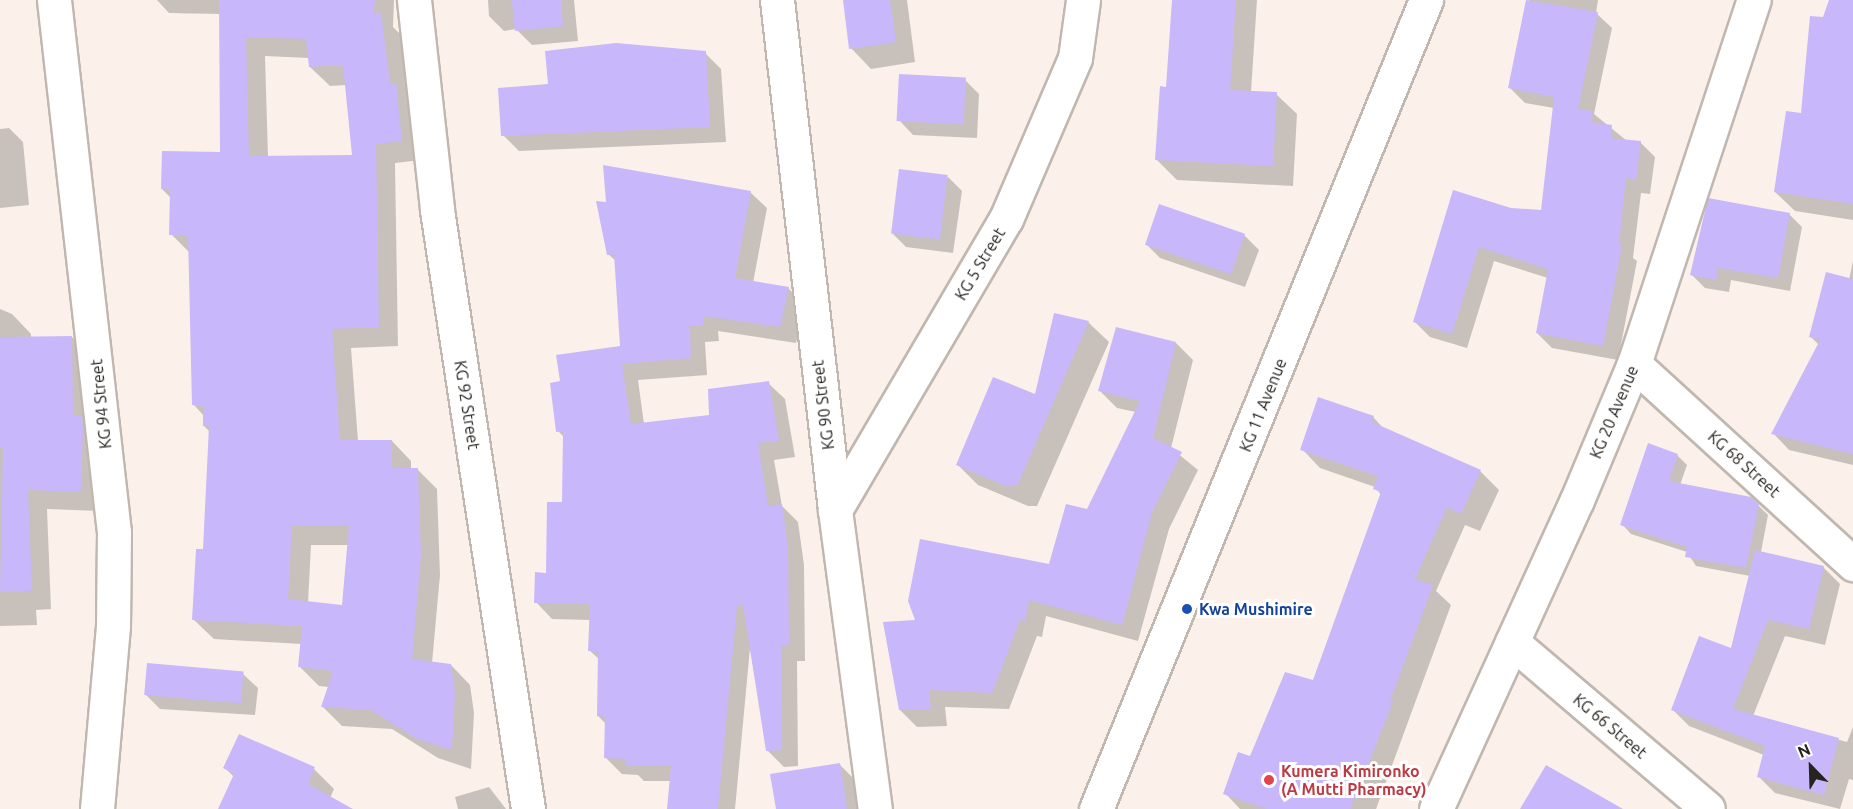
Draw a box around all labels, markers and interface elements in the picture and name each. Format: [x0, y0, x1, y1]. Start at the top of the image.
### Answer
street label: KG 5 Street [951, 224, 1009, 304]
street label: KG 11 Avenue [1236, 355, 1290, 455]
street label: KG 94 Street [87, 358, 115, 450]
street label: KG 92 Street [450, 359, 484, 451]
street label: KG 90 Street [808, 359, 838, 451]
street label: KG 20 Avenue [1586, 363, 1642, 461]
street label: KG 68 Street [1704, 427, 1784, 501]
place label: Kwa Mushimire [1199, 599, 1313, 619]
marker: Kwa Mushimire [1180, 602, 1194, 616]
street label: KG 66 Street [1569, 690, 1651, 762]
north arrow [1781, 737, 1841, 797]
text: N [1795, 740, 1813, 761]
place label: Kumera Kimironko (A Mutti Pharmacy) [1281, 761, 1426, 799]
marker: Kumera Kimironko (A Mutti Pharmacy) [1262, 773, 1276, 787]

